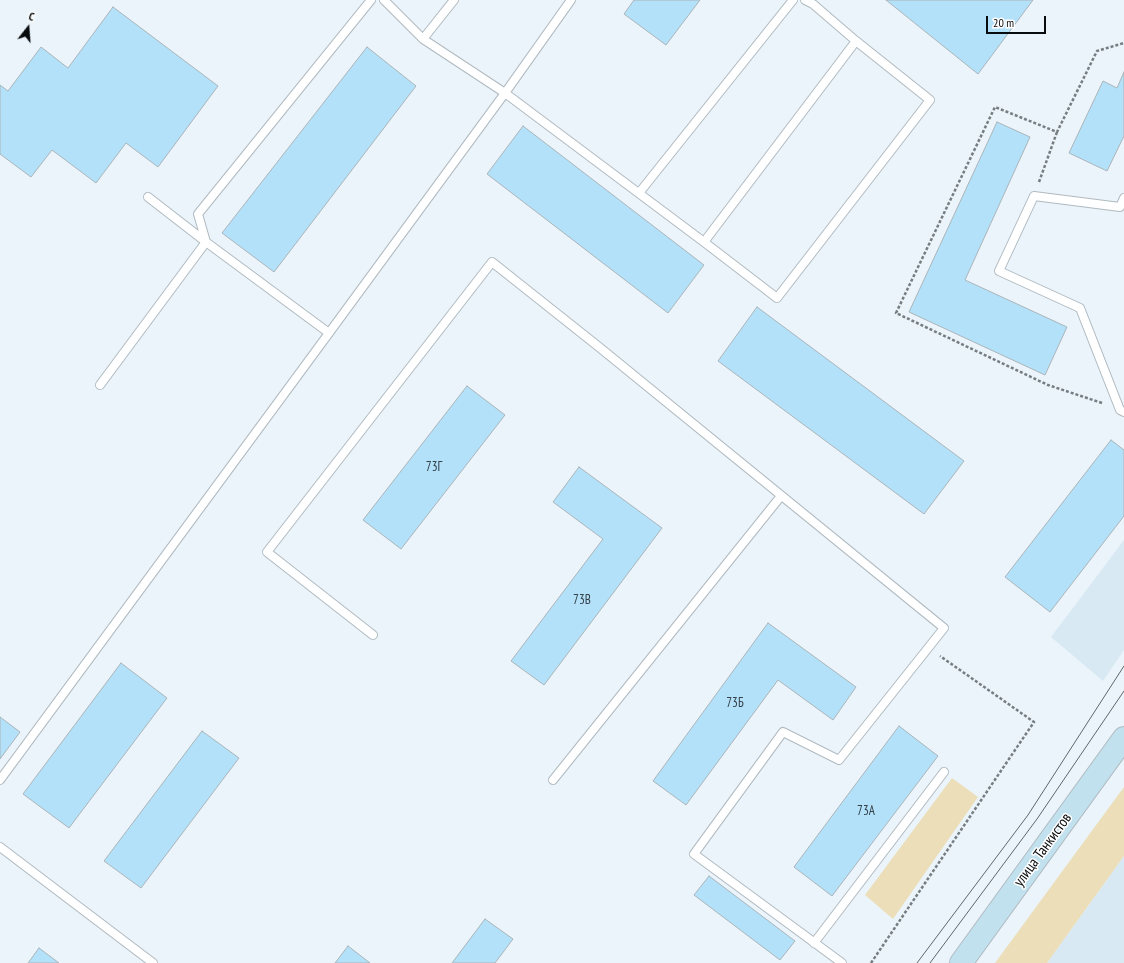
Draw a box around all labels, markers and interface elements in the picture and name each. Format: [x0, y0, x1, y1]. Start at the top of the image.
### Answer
north arrow [8, 8, 48, 48]
scale bar [988, 8, 1048, 34]
text: С [27, 9, 36, 24]
text: 20 m [993, 15, 1014, 30]
house number: 73Г [426, 459, 442, 475]
house number: 73В [573, 592, 591, 608]
house number: 73Б [726, 695, 744, 711]
house number: 73А [857, 803, 875, 819]
street label: улица Танкистов [1010, 810, 1076, 890]

